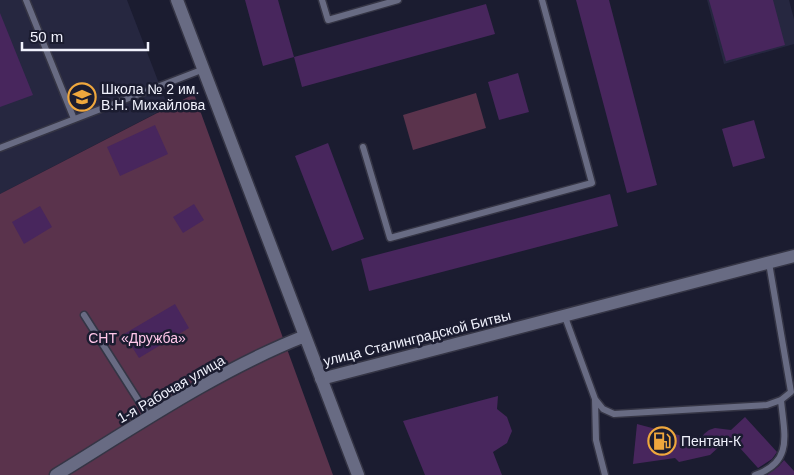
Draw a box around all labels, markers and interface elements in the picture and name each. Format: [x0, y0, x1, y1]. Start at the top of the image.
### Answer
scale bar [22, 20, 149, 52]
text: 50 m [30, 28, 63, 45]
place label: Школа № 2 им. В.Н. Михайлова [101, 81, 205, 113]
school or university icon: Школа № 2 им. В.Н. Михайлова [67, 82, 97, 112]
street label: улица Сталинградской Битвы [322, 307, 512, 369]
park label: СНТ «Дружба» [88, 330, 186, 346]
street label: 1-я Рабочая улица [115, 352, 228, 426]
fuel station icon: Пентан-К [647, 426, 677, 456]
place label: Пентан-К [681, 433, 742, 449]

